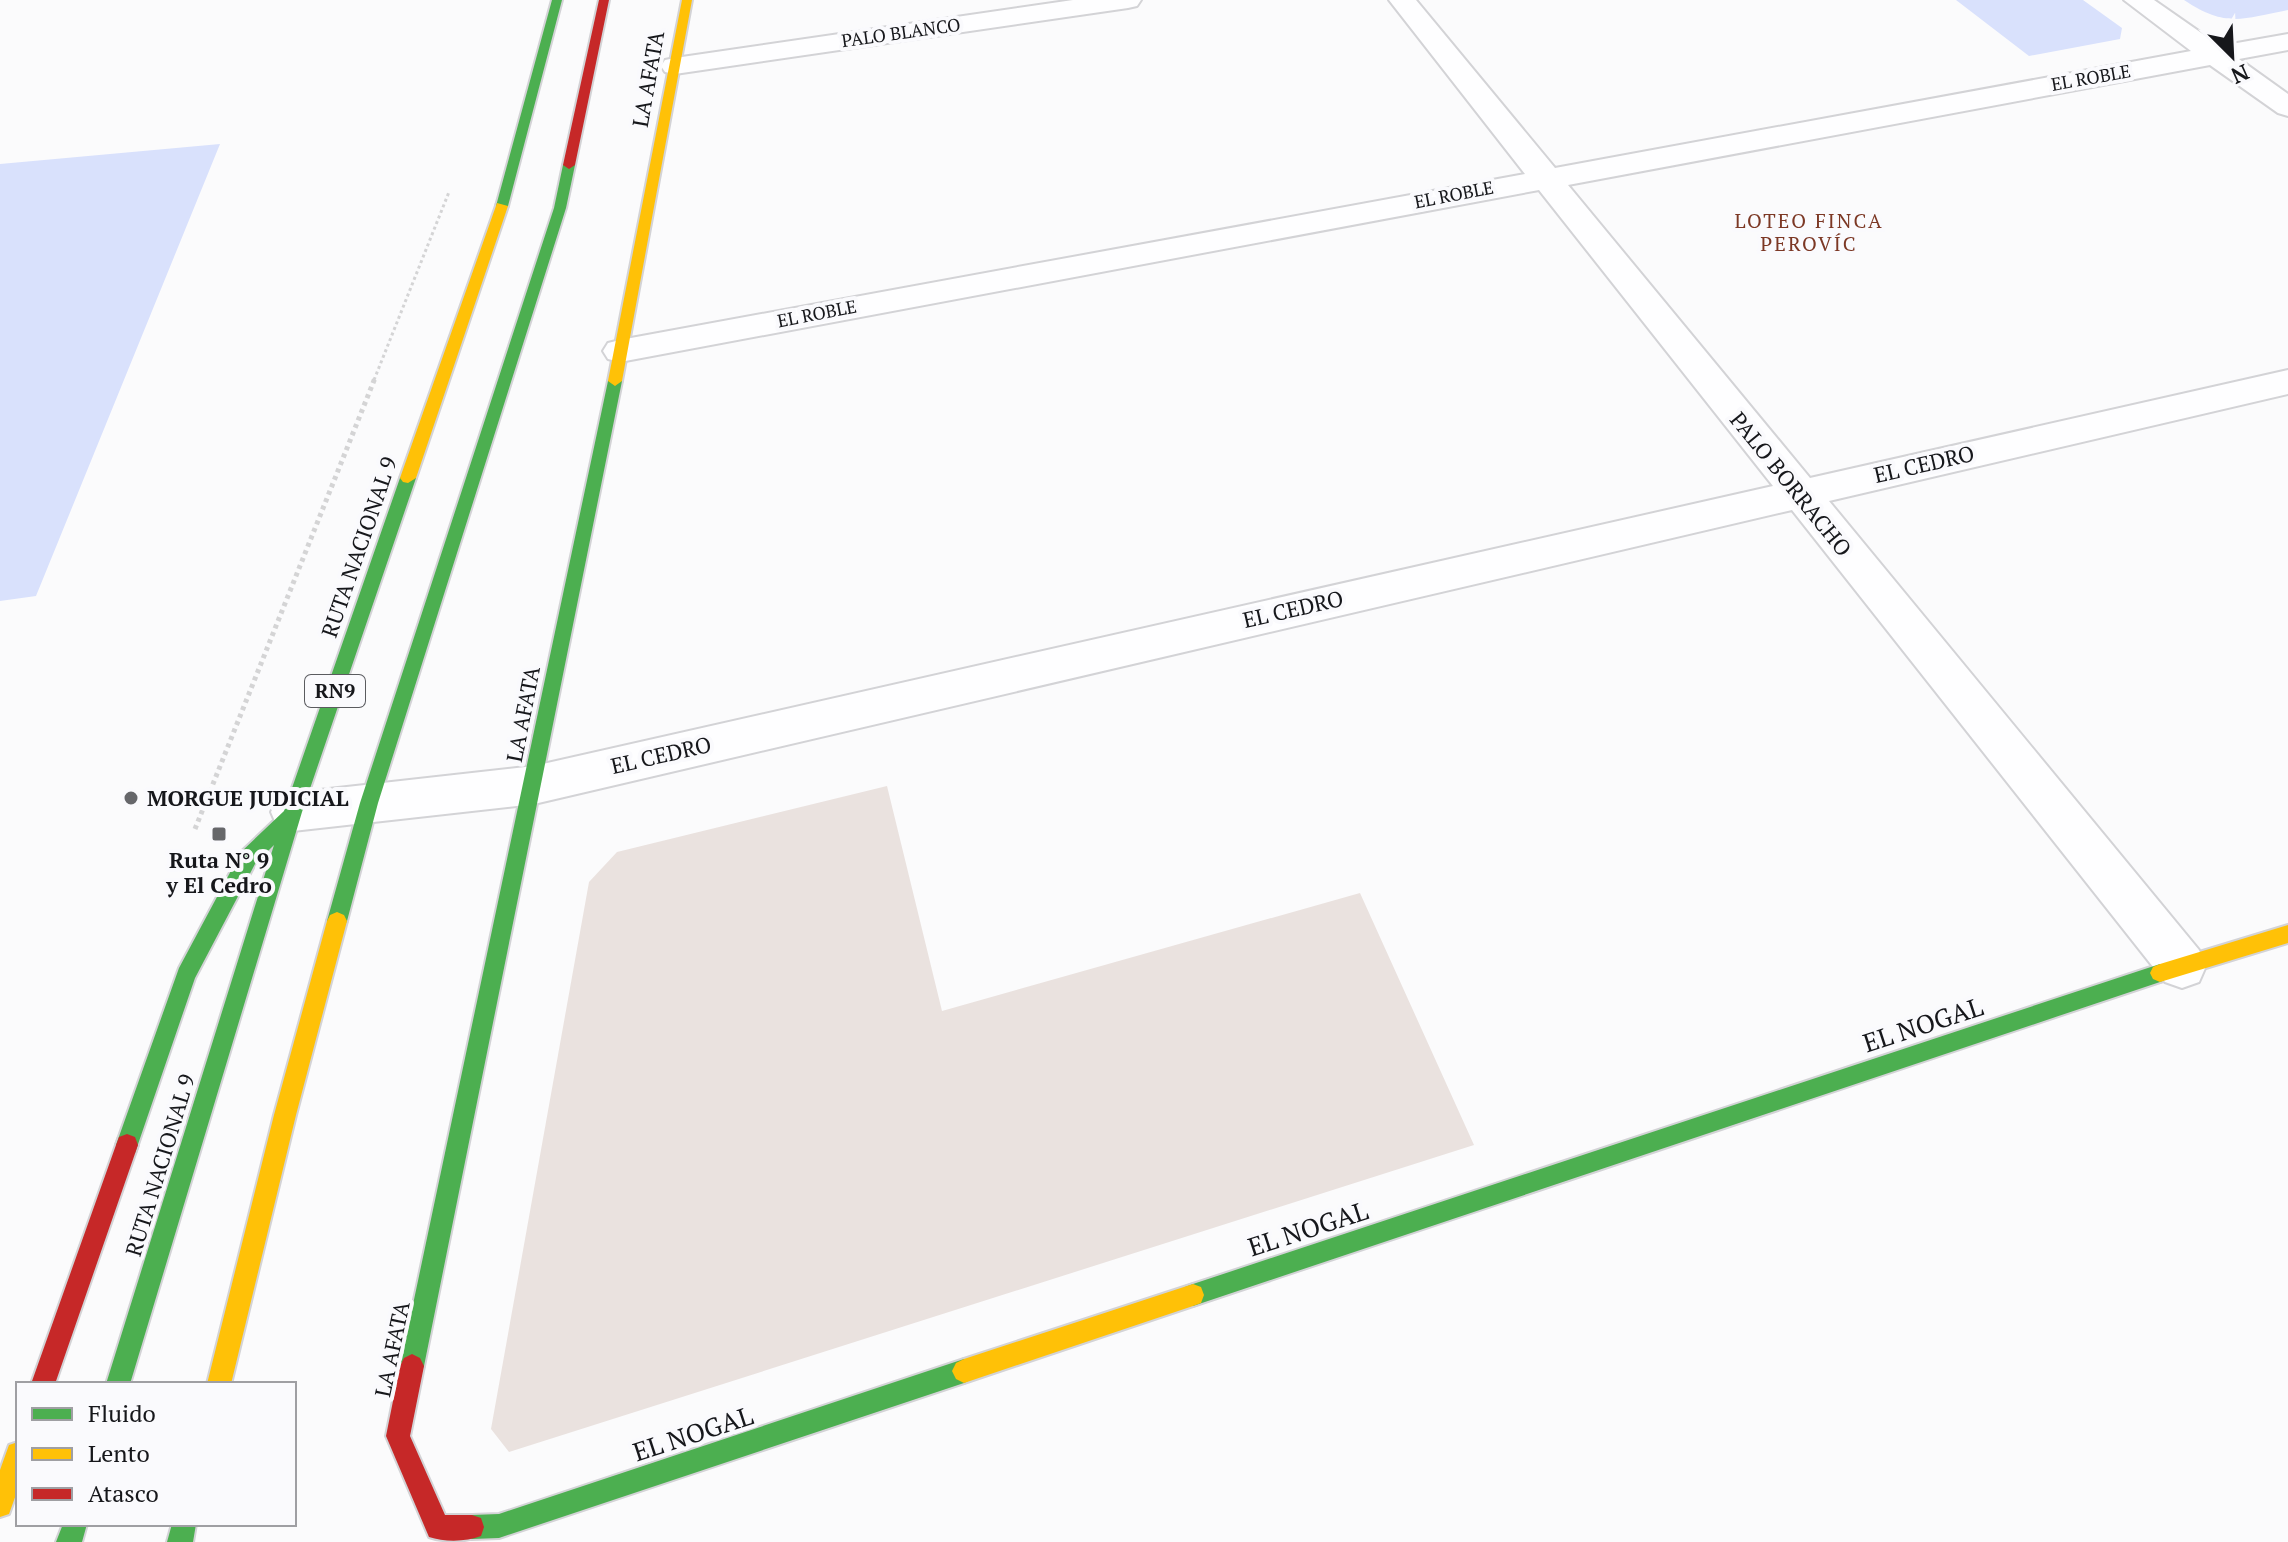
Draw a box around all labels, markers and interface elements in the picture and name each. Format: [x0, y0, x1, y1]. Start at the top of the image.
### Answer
street label: PALO BLANCO [840, 12, 962, 52]
north arrow [2192, 16, 2272, 96]
street label: LA AFATA [625, 28, 670, 129]
street label: EL ROBLE [2049, 58, 2132, 96]
text: N [2227, 58, 2254, 91]
street label: EL ROBLE [1412, 175, 1496, 213]
district label: LOTEO FINCA PEROVÍC [1734, 207, 1884, 257]
street label: EL ROBLE [775, 294, 859, 332]
street label: PALO BORRACHO [1724, 405, 1859, 562]
street label: EL CEDRO [1871, 438, 1977, 489]
street label: RUTA NACIONAL 9 [314, 453, 403, 641]
street label: EL CEDRO [1240, 583, 1346, 634]
street label: LA AFATA [499, 663, 546, 764]
road number: RN9 [305, 675, 365, 707]
street label: EL CEDRO [608, 729, 714, 780]
place label: MORGUE JUDICIAL [147, 783, 349, 812]
marker: MORGUE JUDICIAL [122, 789, 140, 807]
marker: Ruta N° 9 y El Cedro [210, 825, 228, 843]
place label: Ruta N° 9 y El Cedro [165, 845, 272, 899]
street label: EL NOGAL [1859, 989, 1987, 1059]
street label: RUTA NACIONAL 9 [118, 1070, 201, 1259]
street label: EL NOGAL [1244, 1193, 1372, 1263]
street label: LA AFATA [367, 1297, 416, 1399]
legend [16, 1382, 296, 1526]
text: Fluido [88, 1397, 156, 1429]
street label: EL NOGAL [629, 1398, 757, 1468]
text: Lento [88, 1437, 150, 1469]
text: Atasco [88, 1477, 159, 1509]

